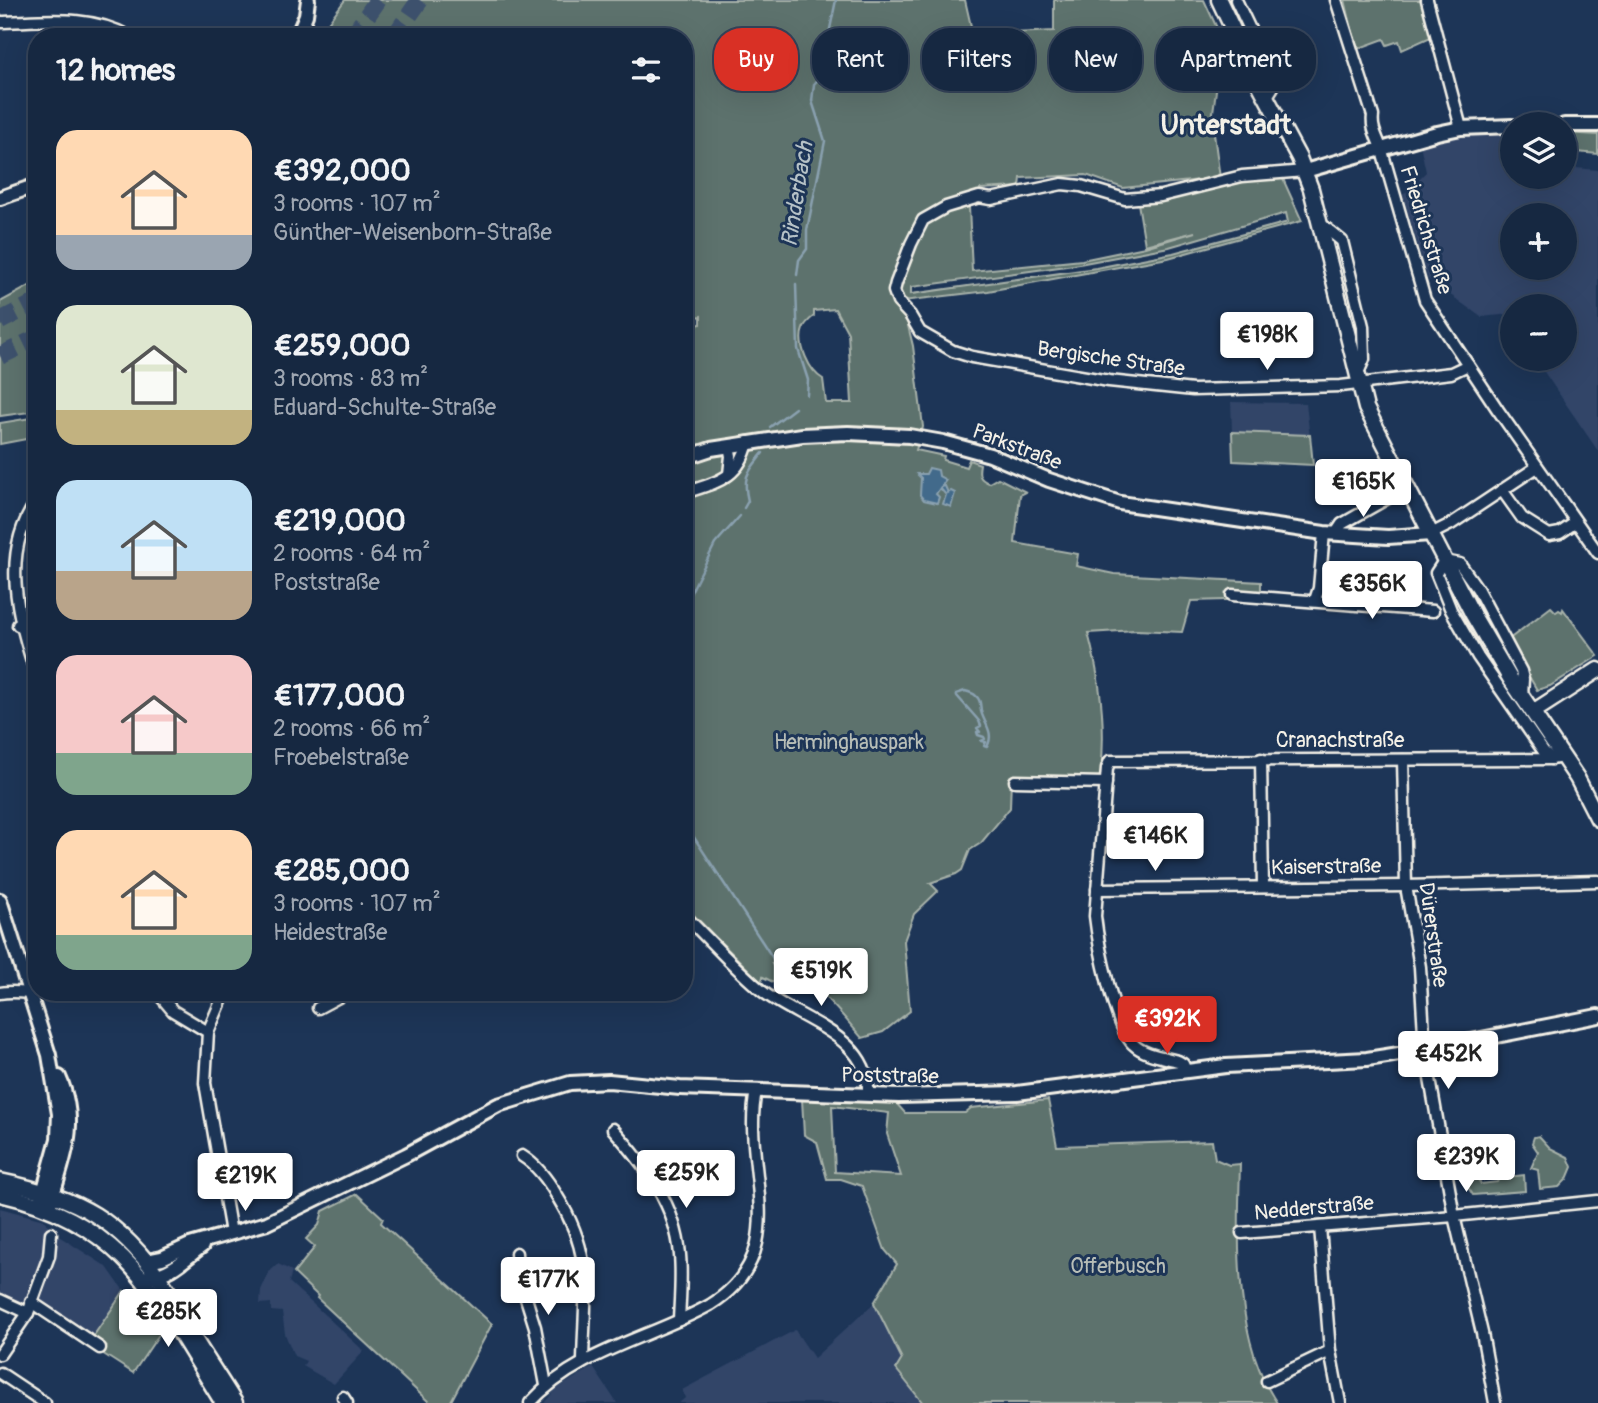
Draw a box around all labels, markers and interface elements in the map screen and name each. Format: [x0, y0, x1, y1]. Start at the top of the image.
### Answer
chip: Buy [714, 28, 798, 91]
chip: Rent [812, 28, 908, 91]
chip: Filters [922, 28, 1035, 91]
chip: New [1049, 28, 1142, 91]
chip: Apartment [1156, 28, 1316, 91]
icon: filters [627, 51, 665, 89]
text: 12 homes [56, 52, 175, 89]
district label: Unterstadt [1160, 108, 1292, 143]
map controls [1500, 112, 1577, 371]
button: layers [1500, 112, 1577, 189]
water label: Rinderbach [774, 138, 820, 248]
text: €392,000 [273, 152, 411, 189]
icon: home [112, 158, 196, 242]
street label: Friedrichstraße [1394, 162, 1459, 298]
text: 3 rooms · 107 m² [273, 189, 441, 218]
button: + [1500, 203, 1577, 280]
text: Günther-Weisenborn-Straße [273, 218, 552, 247]
button: − [1500, 294, 1577, 371]
pin: €198K [1218, 312, 1316, 372]
text: €198K [1236, 320, 1298, 349]
text: €259,000 [273, 327, 410, 364]
icon: home [112, 333, 196, 417]
street label: Bergische Straße [1036, 335, 1187, 383]
text: 3 rooms · 83 m² [273, 364, 428, 393]
text: Eduard-Schulte-Straße [273, 393, 496, 422]
street label: Parkstraße [968, 418, 1066, 477]
pin: €165K [1314, 460, 1412, 519]
text: €165K [1331, 467, 1395, 496]
text: €219,000 [273, 502, 406, 539]
icon: home [112, 508, 196, 592]
text: 2 rooms · 64 m² [273, 539, 430, 568]
pin: €356K [1323, 562, 1421, 621]
text: Poststraße [273, 568, 380, 597]
text: €356K [1338, 569, 1406, 598]
text: €177,000 [273, 677, 405, 714]
icon: home [112, 683, 196, 767]
text: 2 rooms · 66 m² [273, 714, 430, 743]
street label: Cranachstraße [1276, 727, 1405, 754]
park label: Herminghauspark [774, 729, 924, 756]
text: Froebelstraße [273, 743, 409, 772]
pin: €146K [1106, 814, 1204, 873]
text: €146K [1123, 821, 1187, 850]
text: €285,000 [273, 852, 410, 889]
street label: Kaiserstraße [1271, 853, 1382, 881]
icon: home [112, 858, 196, 942]
street label: Dürerstraße [1412, 881, 1454, 990]
text: 3 rooms · 107 m² [273, 889, 441, 918]
text: Heidestraße [273, 918, 387, 947]
pin: €519K [772, 948, 870, 1008]
text: €519K [790, 956, 852, 985]
pin: €392K [1118, 996, 1216, 1056]
text: €392K [1134, 1004, 1200, 1033]
pin: €452K [1399, 1032, 1497, 1091]
text: €452K [1414, 1039, 1482, 1068]
street label: Poststraße [841, 1062, 940, 1090]
pin: €239K [1417, 1134, 1515, 1194]
text: €239K [1433, 1142, 1499, 1171]
pin: €259K [637, 1150, 735, 1210]
pin: €219K [196, 1154, 294, 1213]
text: €259K [653, 1158, 719, 1187]
text: €219K [214, 1161, 276, 1190]
street label: Nedderstraße [1253, 1189, 1376, 1227]
park label: Offerbusch [1070, 1253, 1166, 1280]
pin: €177K [499, 1258, 597, 1317]
text: €177K [517, 1265, 579, 1294]
pin: €285K [119, 1290, 217, 1349]
text: €285K [135, 1297, 201, 1326]

